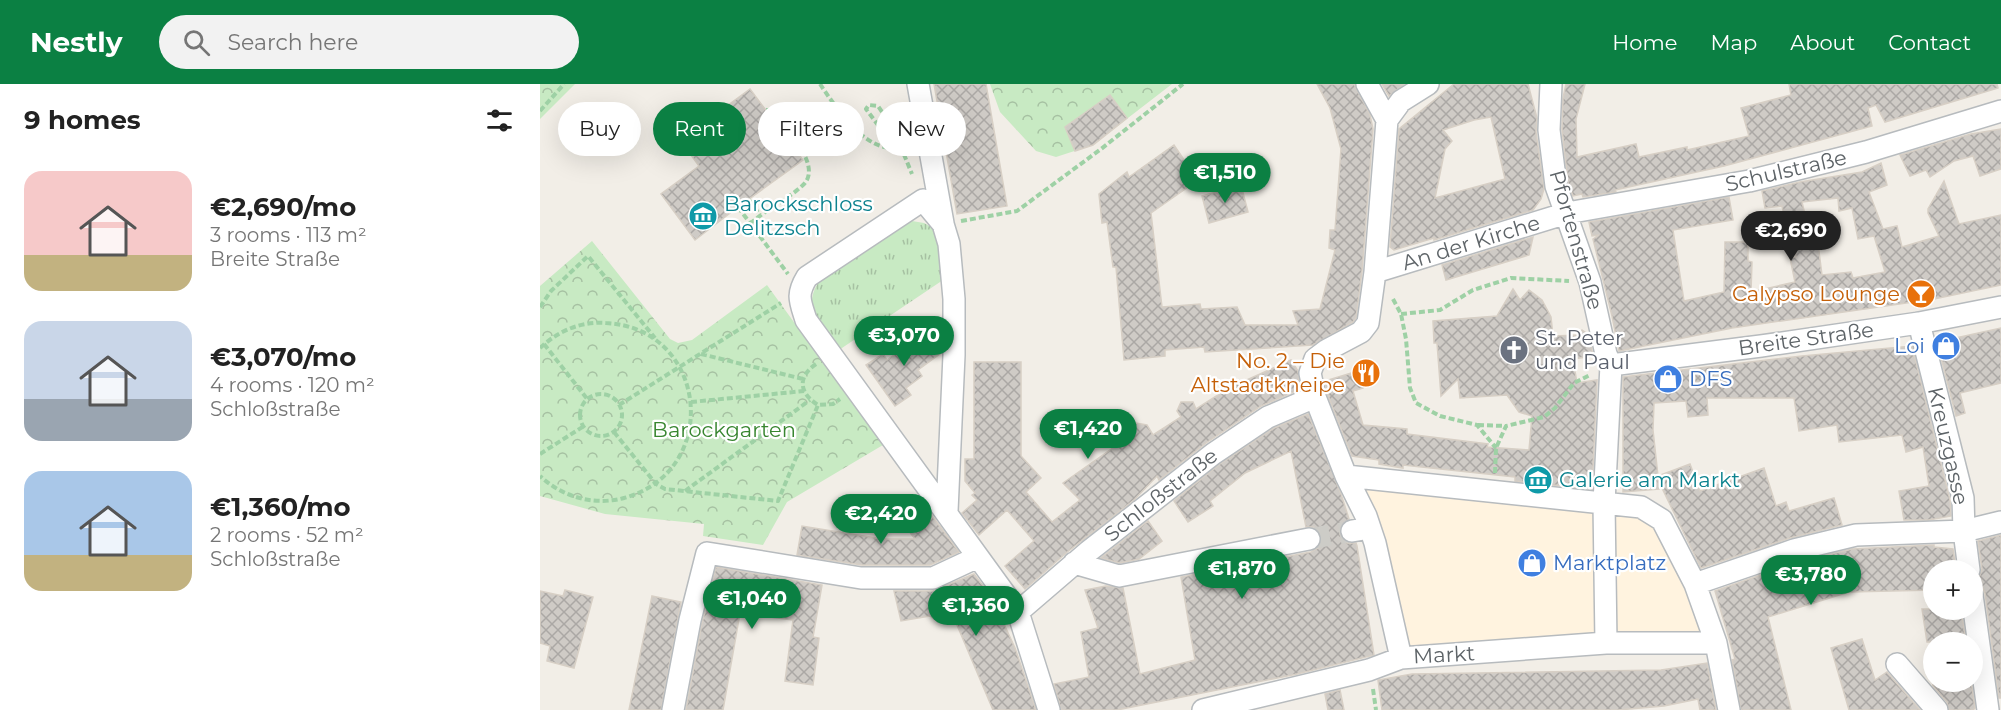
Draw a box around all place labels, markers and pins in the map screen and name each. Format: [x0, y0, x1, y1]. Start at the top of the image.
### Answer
pin: €1,510 [1176, 153, 1274, 204]
place label: Barockschloss Delitzsch [724, 191, 873, 240]
museum icon: Barockschloss Delitzsch [687, 200, 719, 232]
pin: €2,690 [1742, 211, 1840, 262]
bar icon: Calypso Lounge [1905, 278, 1937, 310]
place label: Calypso Lounge [1732, 281, 1900, 306]
pin: €3,070 [855, 316, 953, 367]
place label: St. Peter und Paul [1535, 325, 1630, 374]
shop icon: Loi [1930, 330, 1962, 362]
place label: Loi [1894, 333, 1925, 358]
church icon: St. Peter und Paul [1498, 334, 1530, 366]
place label: No. 2 – Die Altstadtkneipe [1191, 348, 1345, 397]
restaurant icon: No. 2 – Die Altstadtkneipe [1350, 357, 1382, 389]
shop icon: DFS [1652, 363, 1684, 395]
place label: DFS [1689, 366, 1733, 391]
pin: €1,420 [1039, 409, 1137, 460]
museum icon: Galerie am Markt [1522, 464, 1554, 496]
place label: Galerie am Markt [1559, 467, 1740, 492]
pin: €2,420 [832, 494, 930, 545]
shop icon: Marktplatz [1516, 547, 1548, 579]
pin: €1,870 [1193, 549, 1291, 600]
place label: Marktplatz [1553, 550, 1666, 575]
pin: €3,780 [1762, 555, 1860, 606]
pin: €1,040 [703, 579, 801, 630]
pin: €1,360 [927, 586, 1025, 637]

